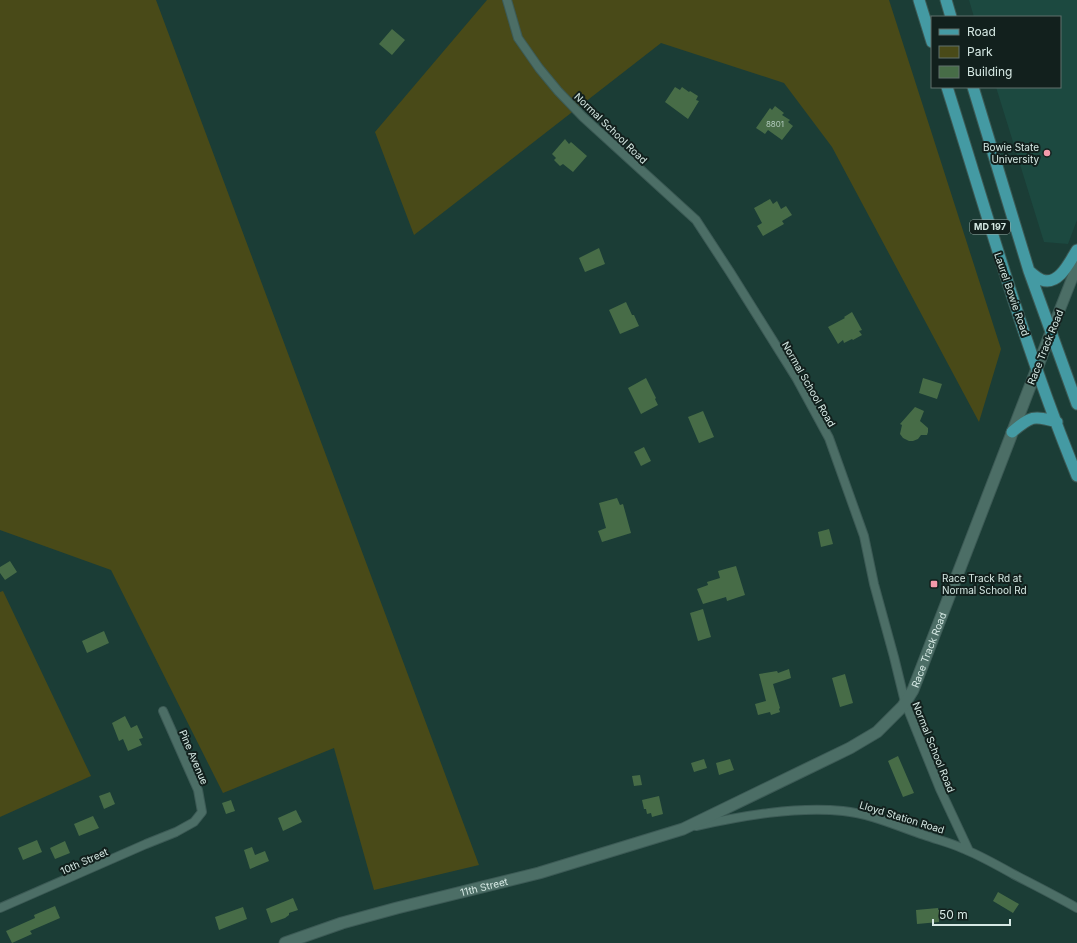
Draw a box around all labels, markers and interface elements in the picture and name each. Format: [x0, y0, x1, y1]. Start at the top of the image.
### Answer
legend [931, 16, 1061, 88]
text: Road [967, 24, 996, 39]
text: Park [967, 44, 993, 59]
text: Building [967, 64, 1012, 79]
street label: Normal School Road [572, 90, 650, 166]
house number: 8801 [766, 119, 784, 129]
place label: Bowie State University [983, 141, 1039, 165]
marker: Bowie State University [1042, 148, 1052, 158]
road number: MD 197 [970, 220, 1010, 234]
street label: Laurel Bowie Road [992, 251, 1032, 337]
street label: Race Track Road [1024, 308, 1066, 386]
street label: Normal School Road [780, 339, 838, 429]
place label: Race Track Rd at Normal School Rd [942, 572, 1027, 596]
marker: Race Track Rd at Normal School Rd [929, 579, 939, 589]
street label: Race Track Road [909, 610, 948, 689]
street label: Normal School Road [910, 700, 958, 794]
street label: Pine Avenue [177, 728, 211, 786]
street label: Lloyd Station Road [858, 798, 946, 836]
street label: 10th Street [58, 845, 110, 877]
street label: 11th Street [459, 875, 510, 898]
scale bar [933, 901, 1010, 927]
text: 50 m [939, 907, 968, 922]

